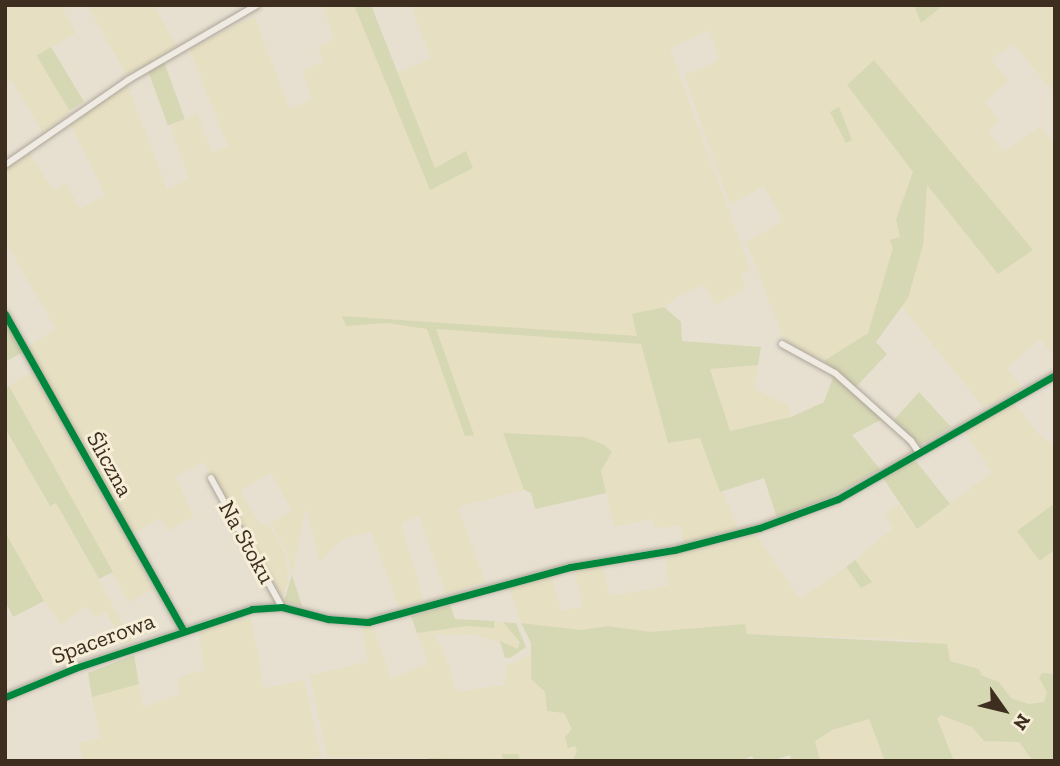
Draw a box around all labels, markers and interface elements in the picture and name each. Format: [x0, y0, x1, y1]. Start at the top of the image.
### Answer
street label: Śliczna [81, 427, 139, 501]
street label: Na Stoku [213, 496, 281, 588]
street label: Spacerowa [48, 607, 158, 669]
north arrow [969, 675, 1039, 745]
text: N [1008, 710, 1035, 734]

